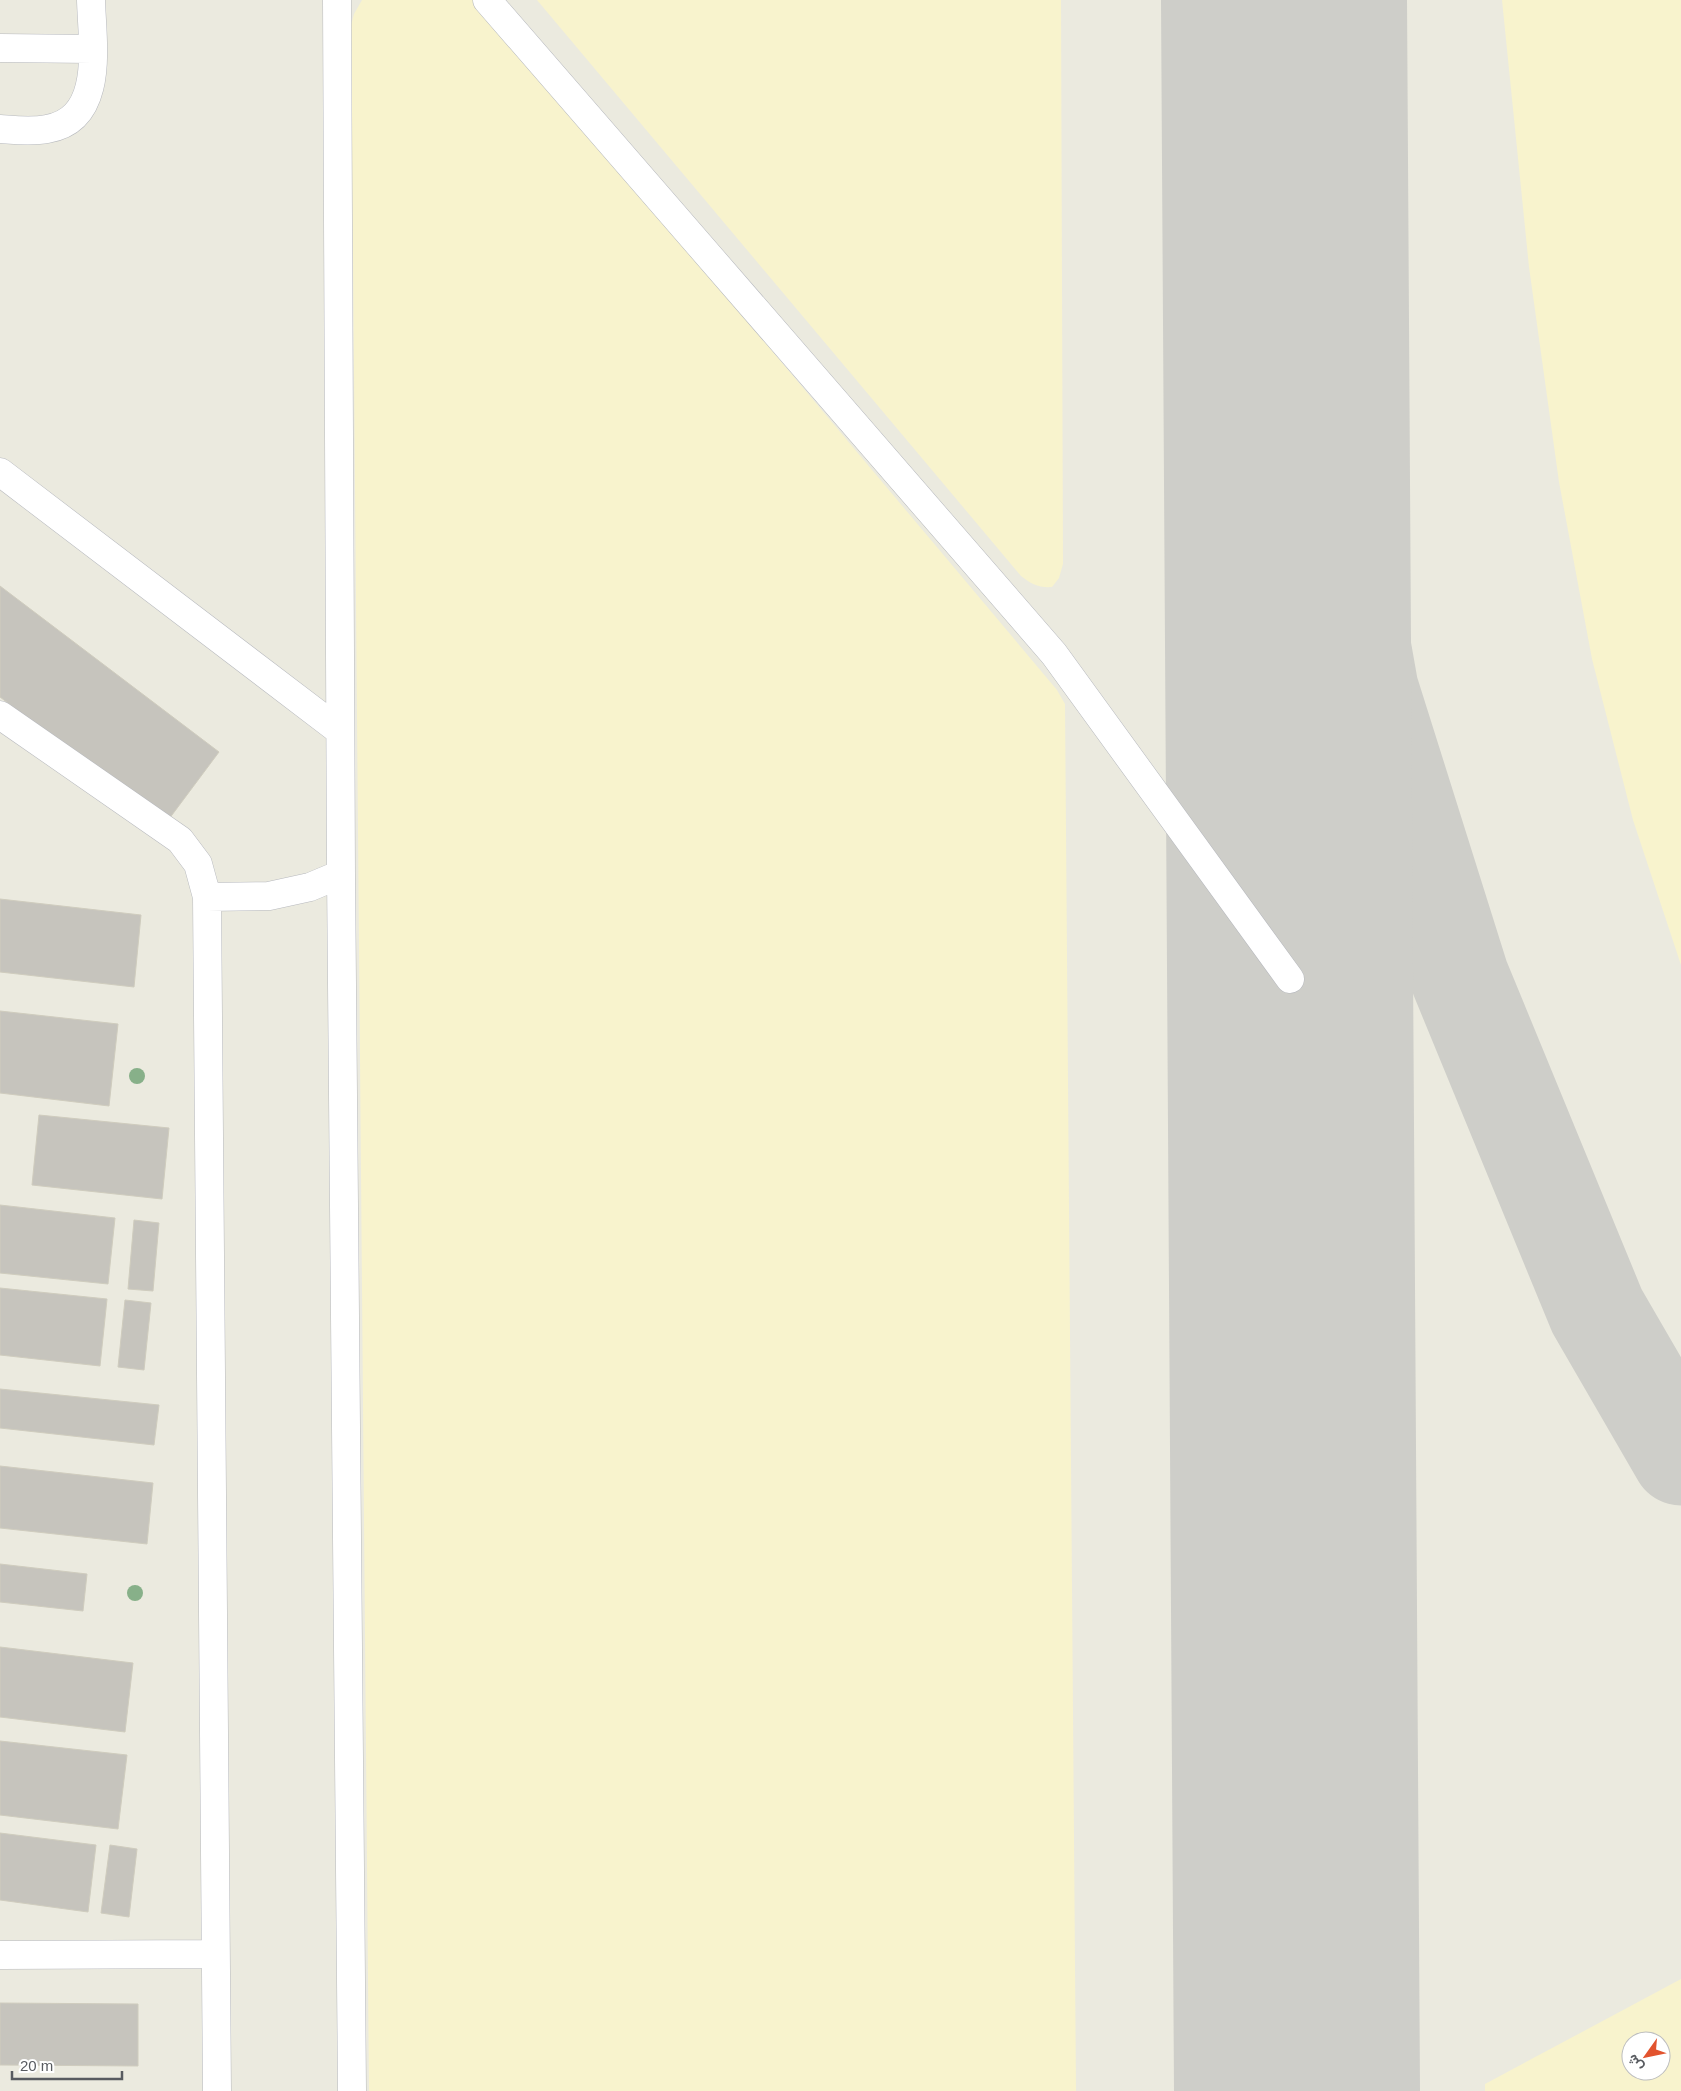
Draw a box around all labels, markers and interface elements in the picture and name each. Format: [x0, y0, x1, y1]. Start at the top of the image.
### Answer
north arrow [1621, 2031, 1671, 2081]
scale bar [12, 2048, 122, 2080]
text: ش [1624, 2051, 1647, 2074]
text: 20 m [20, 2057, 53, 2074]

